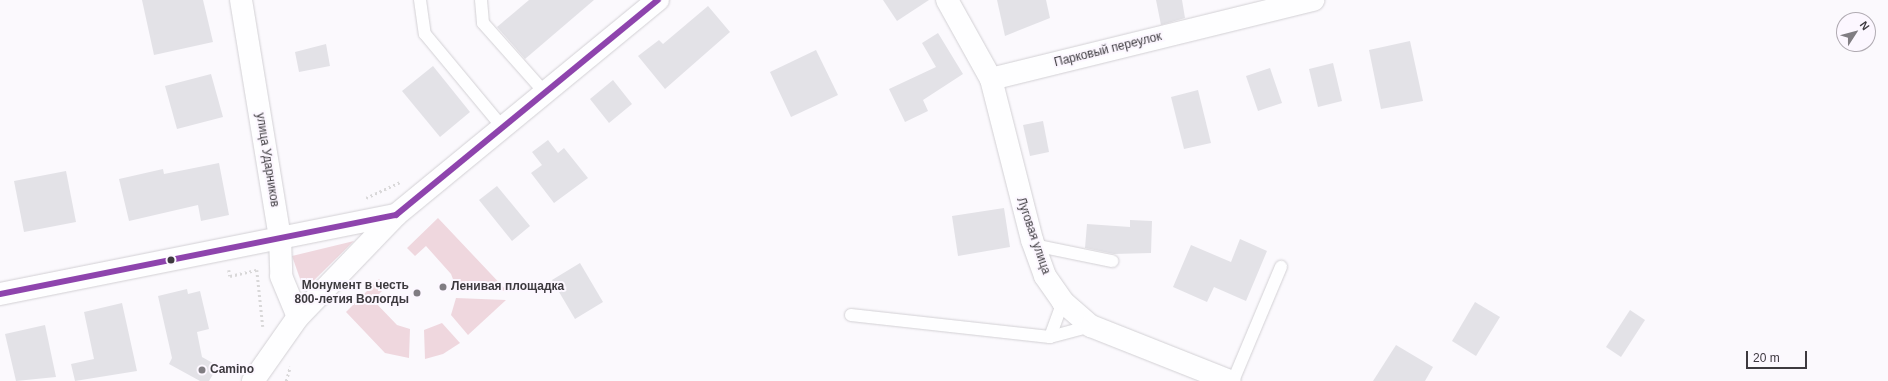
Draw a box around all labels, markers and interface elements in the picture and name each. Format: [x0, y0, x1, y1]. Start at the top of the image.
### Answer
north arrow [1836, 12, 1876, 52]
text: N [1858, 19, 1872, 32]
street label: Парковый переулок [1053, 30, 1163, 70]
street label: улица Ударников [252, 112, 282, 208]
street label: Луговая улица [1013, 196, 1053, 276]
unlabelled marker [166, 255, 176, 265]
place label: Монумент в честь 800-летия Вологды [295, 279, 409, 307]
place label: Ленивая площадка [451, 280, 564, 294]
marker: Ленивая площадка [438, 282, 448, 292]
marker: Монумент в честь 800-летия Вологды [412, 288, 422, 298]
scale bar [1748, 343, 1809, 369]
text: 20 m [1753, 351, 1780, 365]
place label: Camino [210, 363, 254, 377]
marker: Camino [197, 365, 207, 375]

